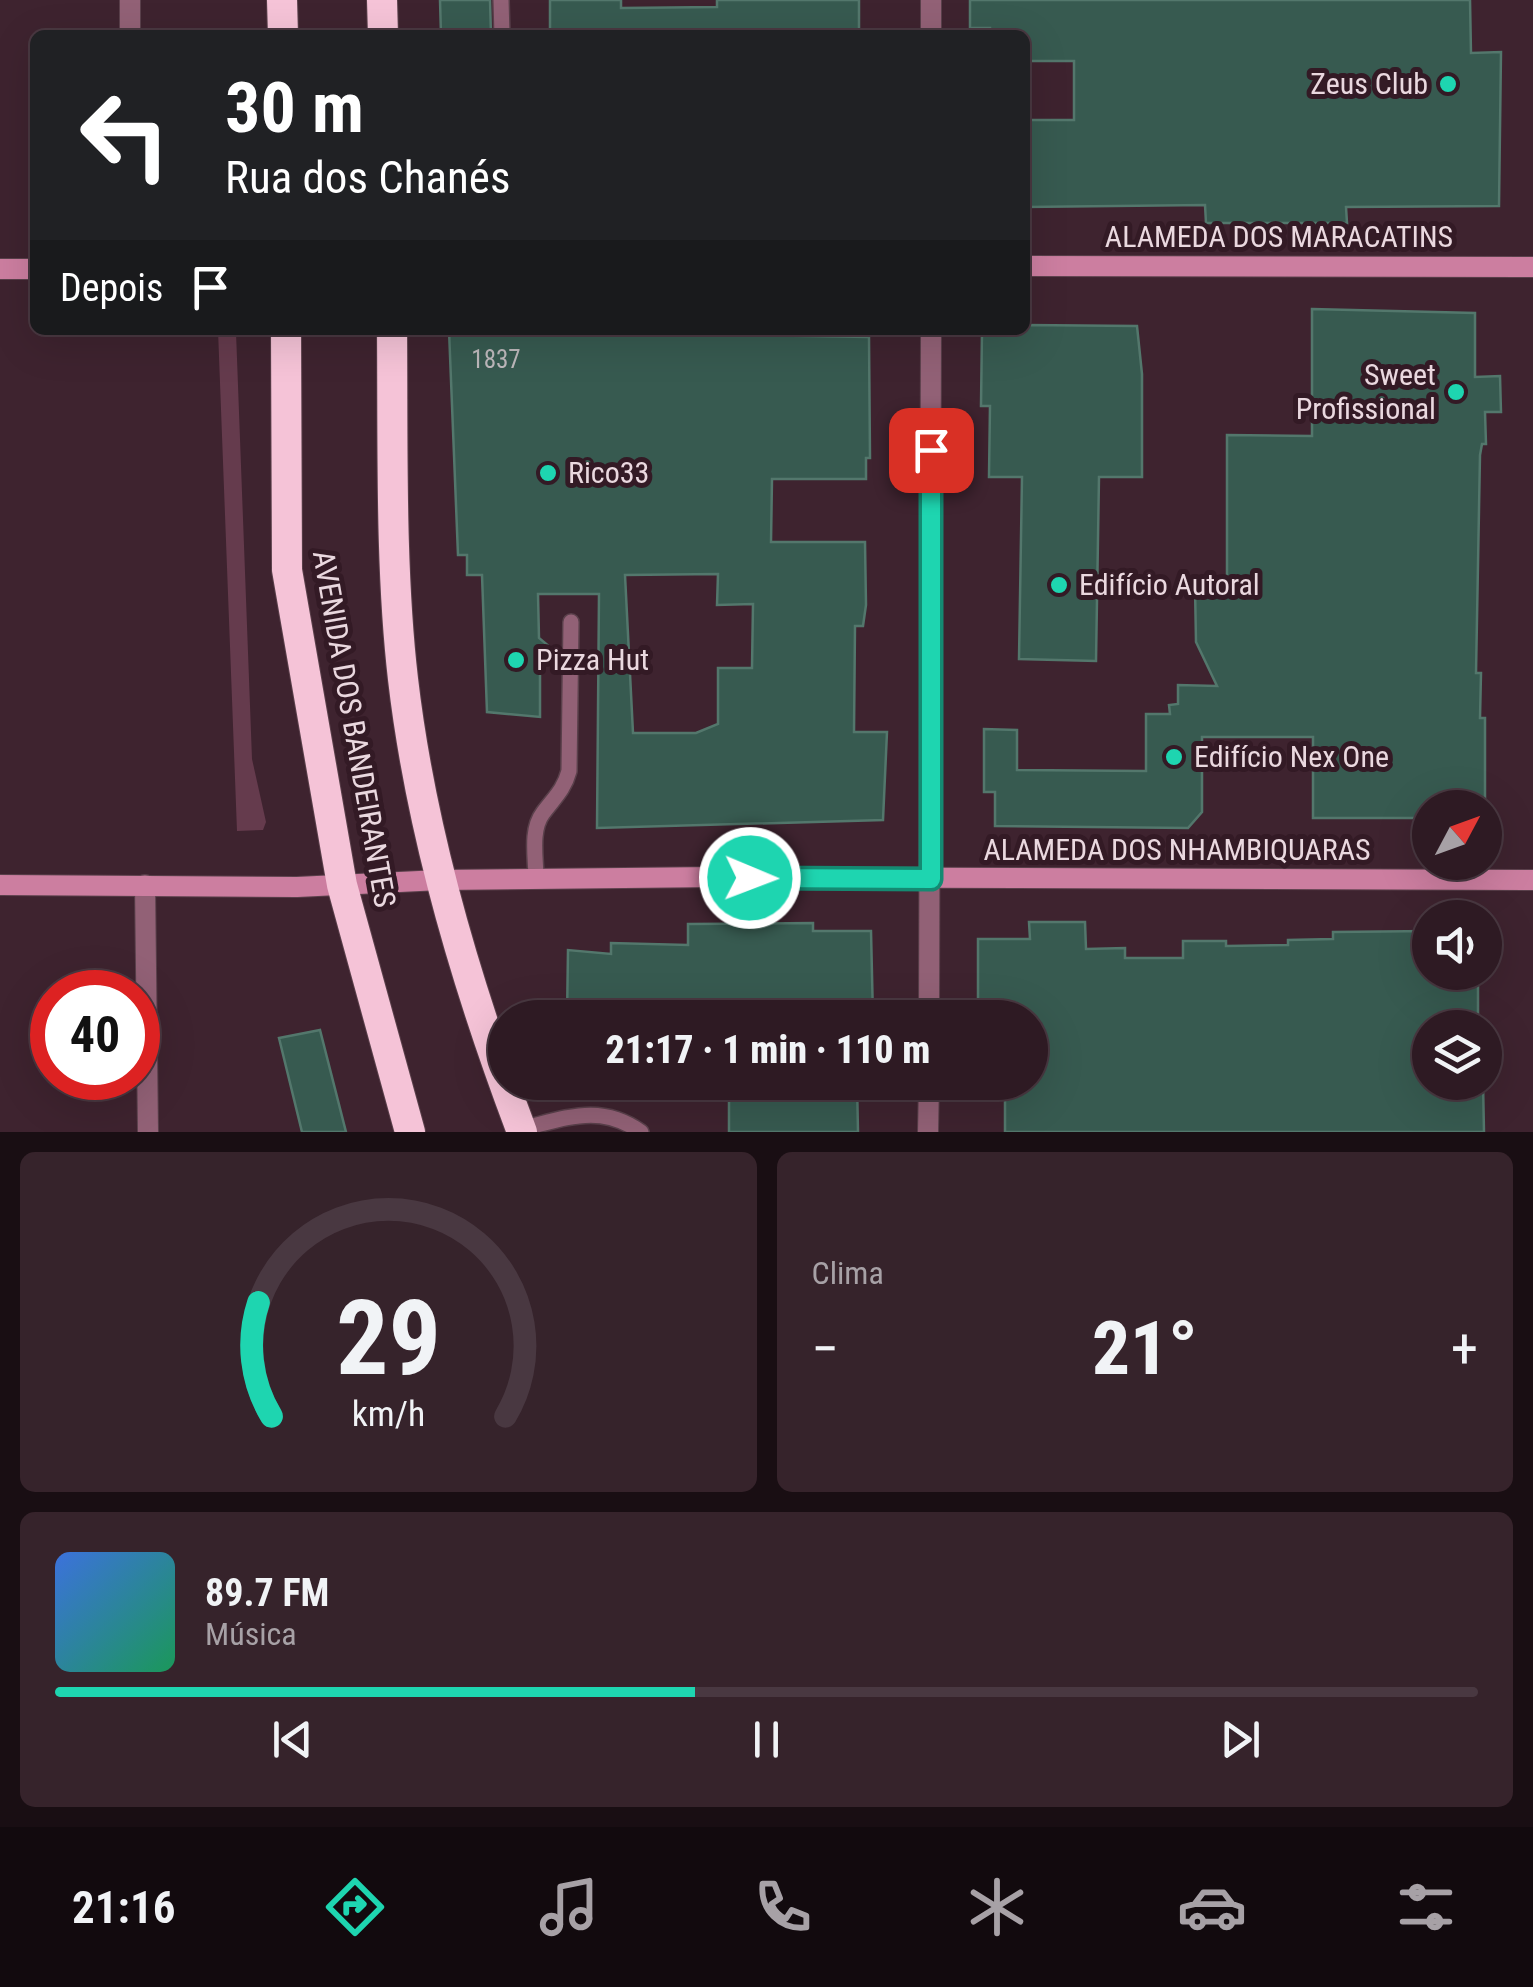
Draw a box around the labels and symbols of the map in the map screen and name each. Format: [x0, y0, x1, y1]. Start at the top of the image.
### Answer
place label: Zeus Club [1310, 66, 1428, 101]
marker: Zeus Club [1437, 73, 1459, 95]
street label: ALAMEDA DOS MARACATINS [1105, 219, 1453, 254]
house number: 1837 [471, 345, 521, 374]
place label: Sweet Profissional [1296, 357, 1436, 426]
marker: Sweet Profissional [1445, 381, 1467, 403]
pin [889, 408, 974, 493]
place label: Rico33 [568, 455, 649, 490]
marker: Rico33 [537, 462, 559, 484]
street label: AVENIDA DOS BANDEIRANTES [306, 548, 403, 910]
place label: Edifício Autoral [1079, 567, 1260, 602]
marker: Edifício Autoral [1048, 574, 1070, 596]
place label: Pizza Hut [536, 642, 649, 677]
marker: Pizza Hut [505, 649, 527, 671]
place label: Edifício Nex One [1194, 739, 1389, 774]
marker: Edifício Nex One [1163, 746, 1185, 768]
north arrow [1412, 790, 1502, 880]
position arrow [698, 826, 802, 930]
street label: ALAMEDA DOS NHAMBIQUARAS [983, 832, 1371, 867]
speed limit sign: 40 [30, 970, 160, 1100]

